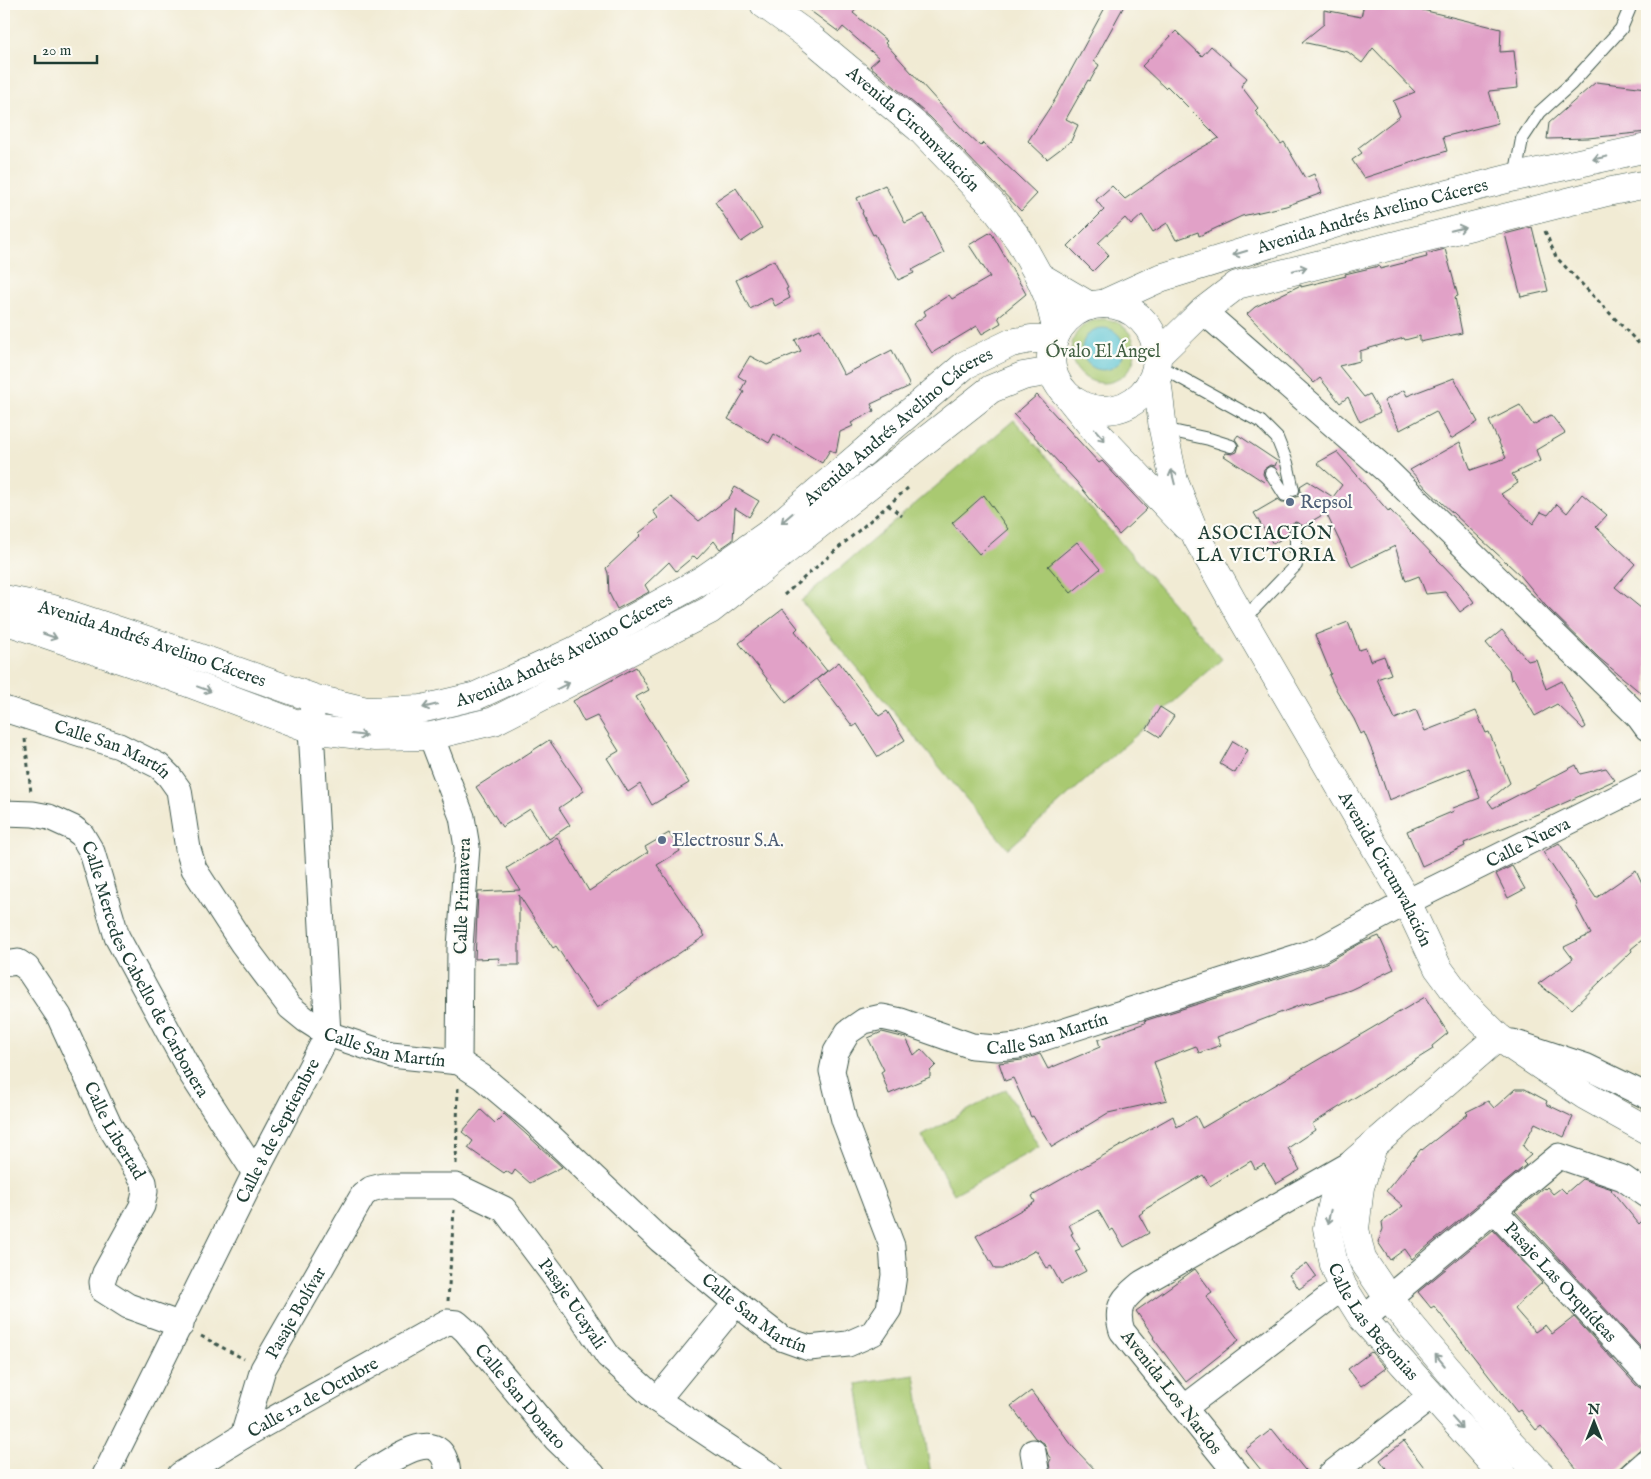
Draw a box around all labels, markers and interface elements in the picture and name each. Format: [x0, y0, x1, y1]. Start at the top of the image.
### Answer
scale bar [35, 32, 98, 64]
text: 20 m [42, 41, 72, 60]
street label: Avenida Circunvalación [840, 61, 984, 198]
one-way arrow [1592, 154, 1608, 163]
street label: Avenida Andrés Avelino Cáceres [1253, 174, 1491, 261]
one-way arrow [1449, 224, 1465, 233]
one-way arrow [1232, 249, 1248, 259]
one-way arrow [1292, 264, 1308, 274]
park label: Óvalo El Ángel [1045, 339, 1161, 364]
street label: Avenida Andrés Avelino Cáceres [799, 343, 997, 512]
one-way arrow [1094, 428, 1105, 441]
one-way arrow [1168, 469, 1177, 485]
place label: Repsol [1300, 492, 1353, 515]
marker: Repsol [1284, 496, 1296, 508]
one-way arrow [781, 512, 794, 523]
district label: ASOCIACIÓN LA VICTORIA [1196, 521, 1336, 568]
street label: Avenida Andrés Avelino Cáceres [453, 589, 677, 714]
street label: Avenida Andrés Avelino Cáceres [35, 596, 269, 693]
one-way arrow [42, 632, 58, 641]
one-way arrow [556, 681, 571, 691]
one-way arrow [196, 685, 211, 694]
one-way arrow [422, 702, 438, 712]
street label: Calle San Martín [51, 716, 176, 785]
one-way arrow [351, 730, 367, 740]
street label: Avenida Circunvalación [1332, 787, 1437, 951]
street label: Calle Nueva [1483, 813, 1575, 874]
place label: Electrosur S.A. [672, 830, 784, 853]
marker: Electrosur S.A. [656, 834, 668, 846]
street label: Calle Mercedes Cabello de Carbonera [75, 837, 214, 1102]
street label: Calle Primavera [450, 837, 477, 955]
street label: Calle San Martín [986, 1008, 1111, 1061]
street label: Calle San Martín [320, 1023, 447, 1074]
street label: Calle 8 de Septiembre [232, 1055, 326, 1208]
street label: Calle Libertad [78, 1078, 150, 1185]
one-way arrow [1324, 1209, 1333, 1225]
street label: Pasaje Las Orquídeas [1498, 1218, 1621, 1348]
street label: Pasaje Ucayali [532, 1254, 610, 1354]
street label: Calle Las Begonias [1321, 1260, 1423, 1386]
street label: Pasaje Bolívar [261, 1263, 332, 1363]
street label: Calle San Martín [696, 1269, 810, 1359]
street label: Avenida Los Nardos [1114, 1325, 1227, 1460]
street label: Calle San Donato [469, 1340, 570, 1455]
street label: Calle 12 de Octubre [244, 1353, 383, 1444]
one-way arrow [1434, 1354, 1445, 1367]
north arrow [1568, 1396, 1618, 1446]
text: N [1587, 1401, 1600, 1419]
one-way arrow [1451, 1417, 1462, 1430]

